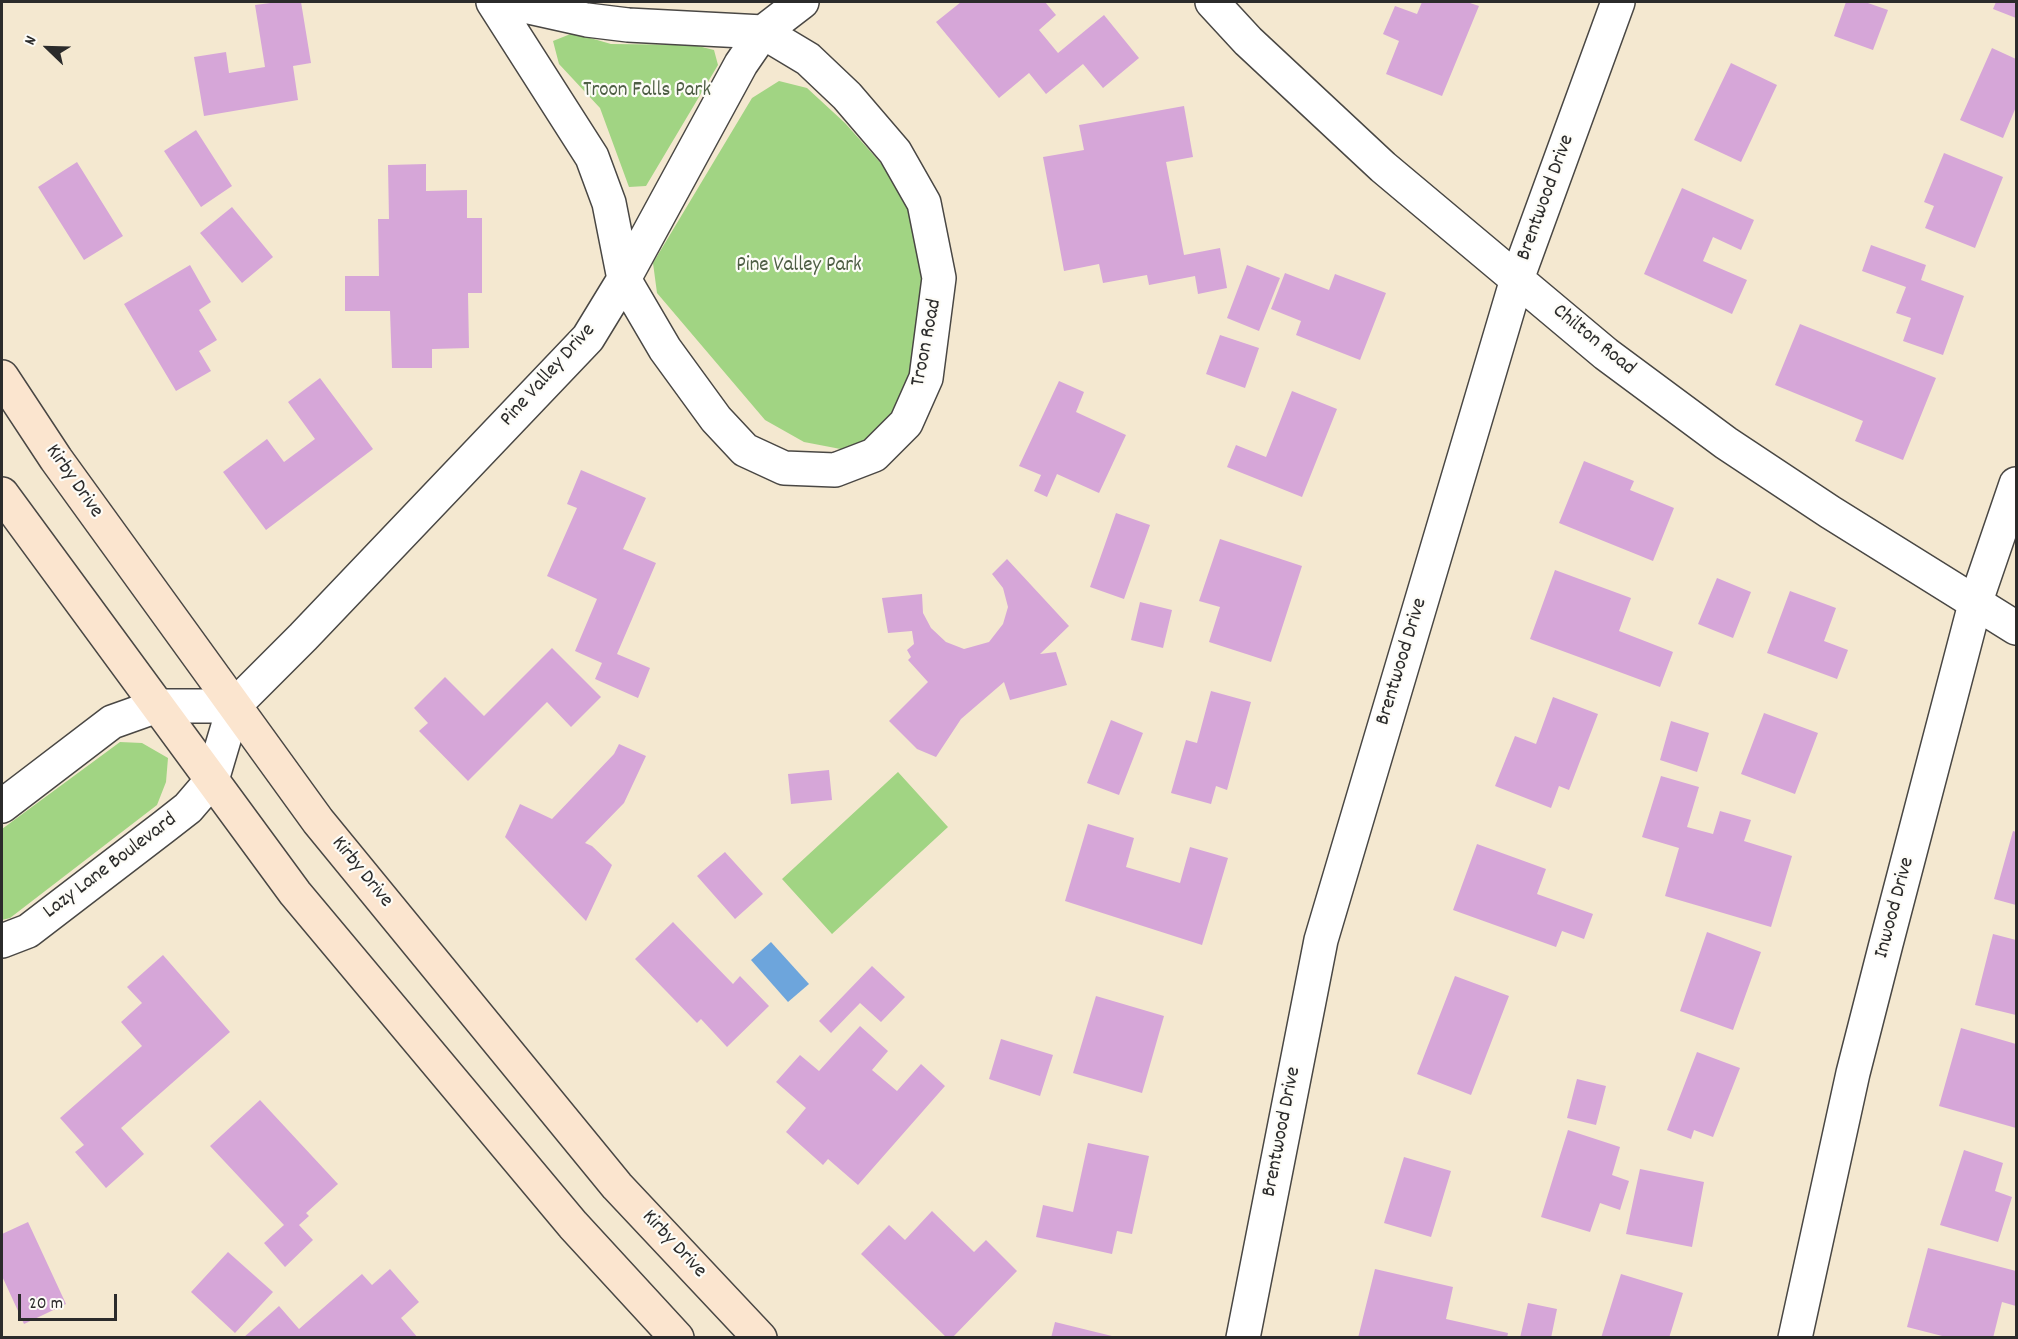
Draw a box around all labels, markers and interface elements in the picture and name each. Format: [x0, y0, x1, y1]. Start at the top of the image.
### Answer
north arrow [18, 18, 78, 78]
text: N [19, 33, 43, 49]
park label: Troon Falls Park [583, 79, 711, 105]
street label: Brentwood Drive [1513, 132, 1581, 264]
park label: Pine Valley Park [736, 254, 862, 280]
street label: Troon Road [907, 297, 949, 389]
street label: Chilton Road [1546, 300, 1640, 382]
street label: Pine Valley Drive [496, 319, 602, 433]
street label: Kirby Drive [39, 440, 107, 524]
street label: Brentwood Drive [1372, 595, 1434, 729]
street label: Lazy Lane Boulevard [39, 809, 183, 925]
street label: Kirby Drive [325, 832, 397, 914]
street label: Inwood Drive [1870, 855, 1922, 961]
street label: Brentwood Drive [1258, 1065, 1308, 1199]
street label: Kirby Drive [635, 1206, 711, 1284]
scale bar [21, 1282, 120, 1320]
text: 20 m [29, 1292, 63, 1317]

